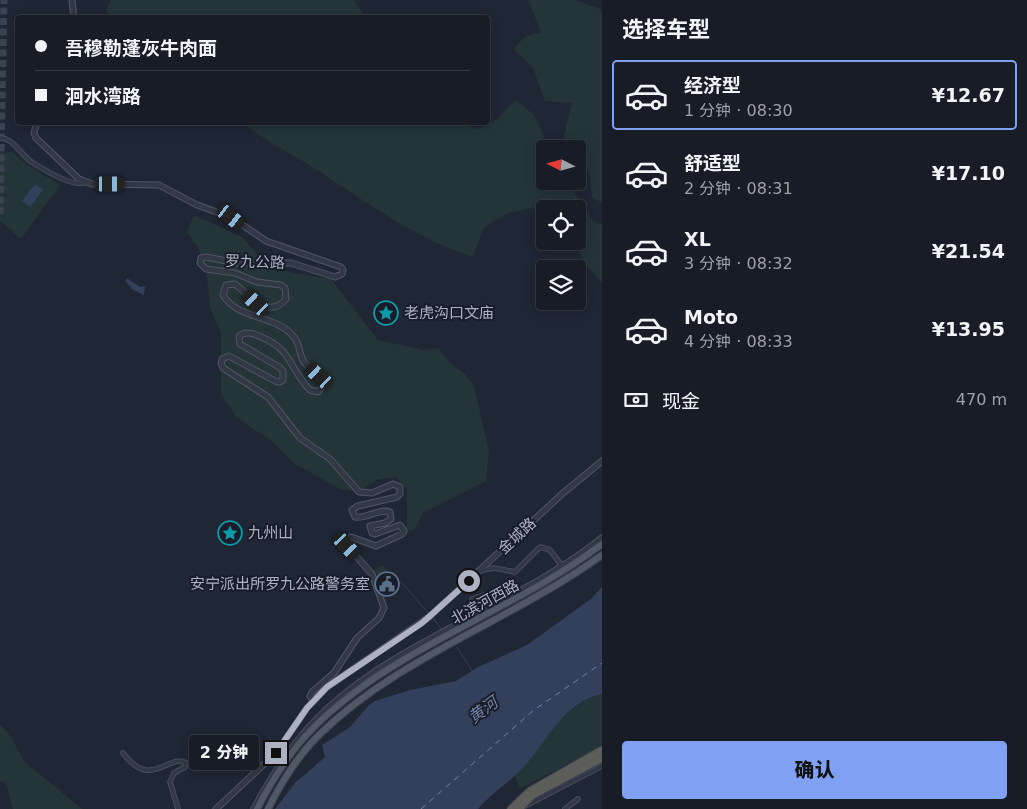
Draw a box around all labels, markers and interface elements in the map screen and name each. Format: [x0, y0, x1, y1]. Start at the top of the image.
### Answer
text: 选择车型 [622, 17, 710, 42]
text: 吾穆勒蓬灰牛肉面 [65, 37, 217, 59]
icon: car [624, 73, 669, 118]
text: 经济型 [684, 74, 741, 96]
text: ¥12.67 [932, 84, 1005, 106]
text: 洄水湾路 [65, 85, 141, 107]
text: 1 分钟 · 08:30 [684, 101, 793, 120]
north arrow [536, 140, 586, 190]
map controls [536, 140, 586, 310]
icon: car [624, 151, 669, 196]
text: 舒适型 [684, 152, 741, 174]
text: ¥17.10 [932, 162, 1005, 184]
car [95, 177, 125, 192]
text: 2 分钟 · 08:31 [684, 179, 793, 198]
button: locate [536, 200, 586, 250]
car [214, 202, 247, 232]
text: XL [684, 228, 711, 250]
icon: car [624, 229, 669, 274]
text: ¥21.54 [932, 240, 1005, 262]
street label: 罗九公路 [225, 252, 285, 272]
text: 3 分钟 · 08:32 [684, 254, 793, 273]
button: layers [536, 260, 586, 310]
car [239, 287, 272, 319]
place icon: 老虎沟口文庙 [373, 300, 399, 326]
place label: 老虎沟口文庙 [404, 304, 494, 322]
text: Moto [684, 306, 738, 328]
icon: car [624, 307, 669, 352]
text: ¥13.95 [932, 318, 1005, 340]
text: 4 分钟 · 08:33 [684, 332, 793, 351]
car [302, 360, 335, 392]
icon: cash [622, 386, 650, 414]
text: 现金 [662, 390, 700, 412]
text: 470 m [956, 390, 1007, 409]
street label: 金城路 [494, 514, 540, 558]
place icon: 九州山 [217, 520, 243, 546]
place label: 九州山 [248, 524, 293, 542]
car [331, 530, 362, 562]
route start [458, 570, 480, 592]
public building icon: 安宁派出所罗九公路警务室 [374, 571, 400, 597]
place label: 安宁派出所罗九公路警务室 [190, 575, 370, 593]
street label: 北滨河西路 [448, 576, 522, 628]
water label: 黄河 [464, 691, 504, 727]
callout: 2 分钟 [188, 736, 258, 770]
button: 确认 [622, 741, 1007, 799]
route end [265, 742, 287, 764]
text: 2 分钟 [200, 743, 248, 762]

